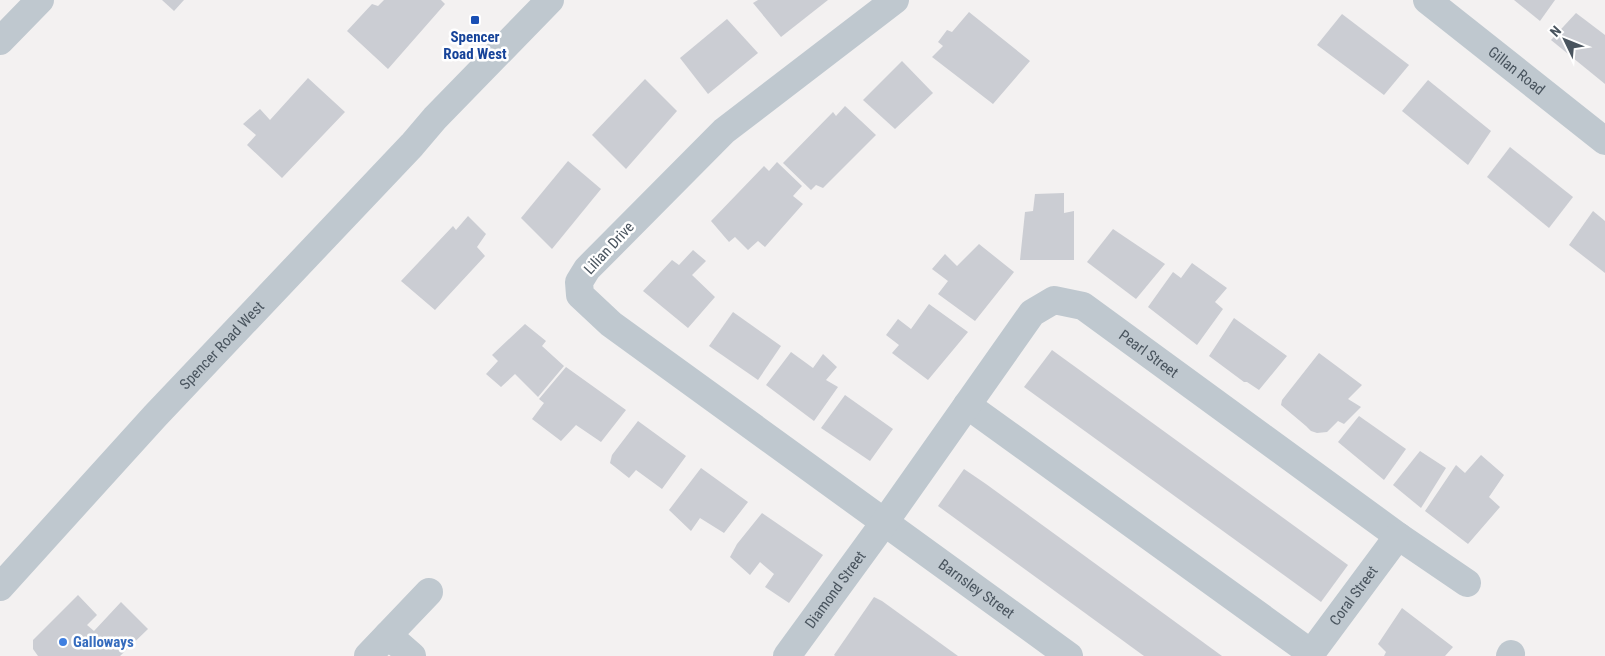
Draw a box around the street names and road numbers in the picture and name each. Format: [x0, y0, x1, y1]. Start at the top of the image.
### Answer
street label: Gillan Road [1484, 43, 1548, 99]
street label: Lilian Drive [580, 218, 638, 278]
street label: Spencer Road West [176, 298, 268, 393]
street label: Pearl Street [1115, 326, 1182, 382]
street label: Diamond Street [801, 548, 870, 632]
street label: Barnsley Street [935, 555, 1018, 622]
street label: Coral Street [1326, 562, 1382, 629]

